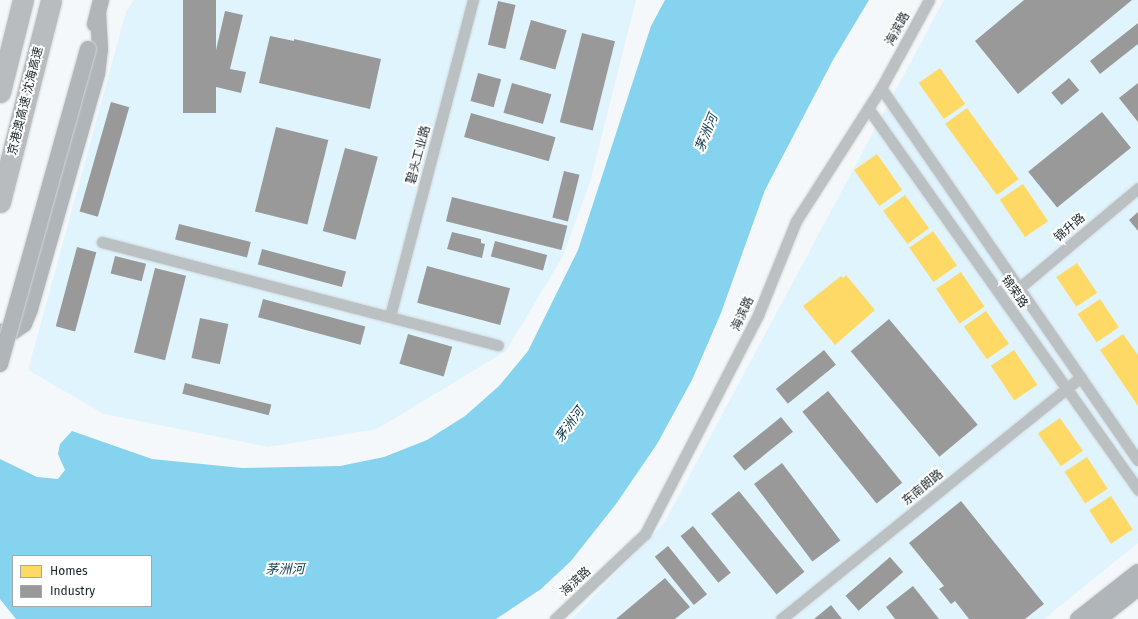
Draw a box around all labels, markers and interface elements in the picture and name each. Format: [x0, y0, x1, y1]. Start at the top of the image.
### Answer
street label: 海滨路 [883, 10, 913, 48]
street label: 京港澳高速 沈海高速 [6, 45, 46, 157]
water label: 茅洲河 [692, 112, 722, 154]
street label: 碧头工业路 [404, 124, 434, 186]
street label: 锦升路 [1052, 211, 1088, 245]
street label: 锦荣路 [998, 273, 1030, 311]
street label: 海滨路 [729, 295, 757, 333]
water label: 茅洲河 [552, 405, 588, 445]
street label: 东南朗路 [900, 467, 946, 509]
legend [12, 555, 152, 607]
water label: 茅洲河 [265, 562, 305, 578]
text: Homes [50, 564, 88, 578]
street label: 海滨路 [558, 564, 594, 600]
text: Industry [50, 584, 95, 598]

